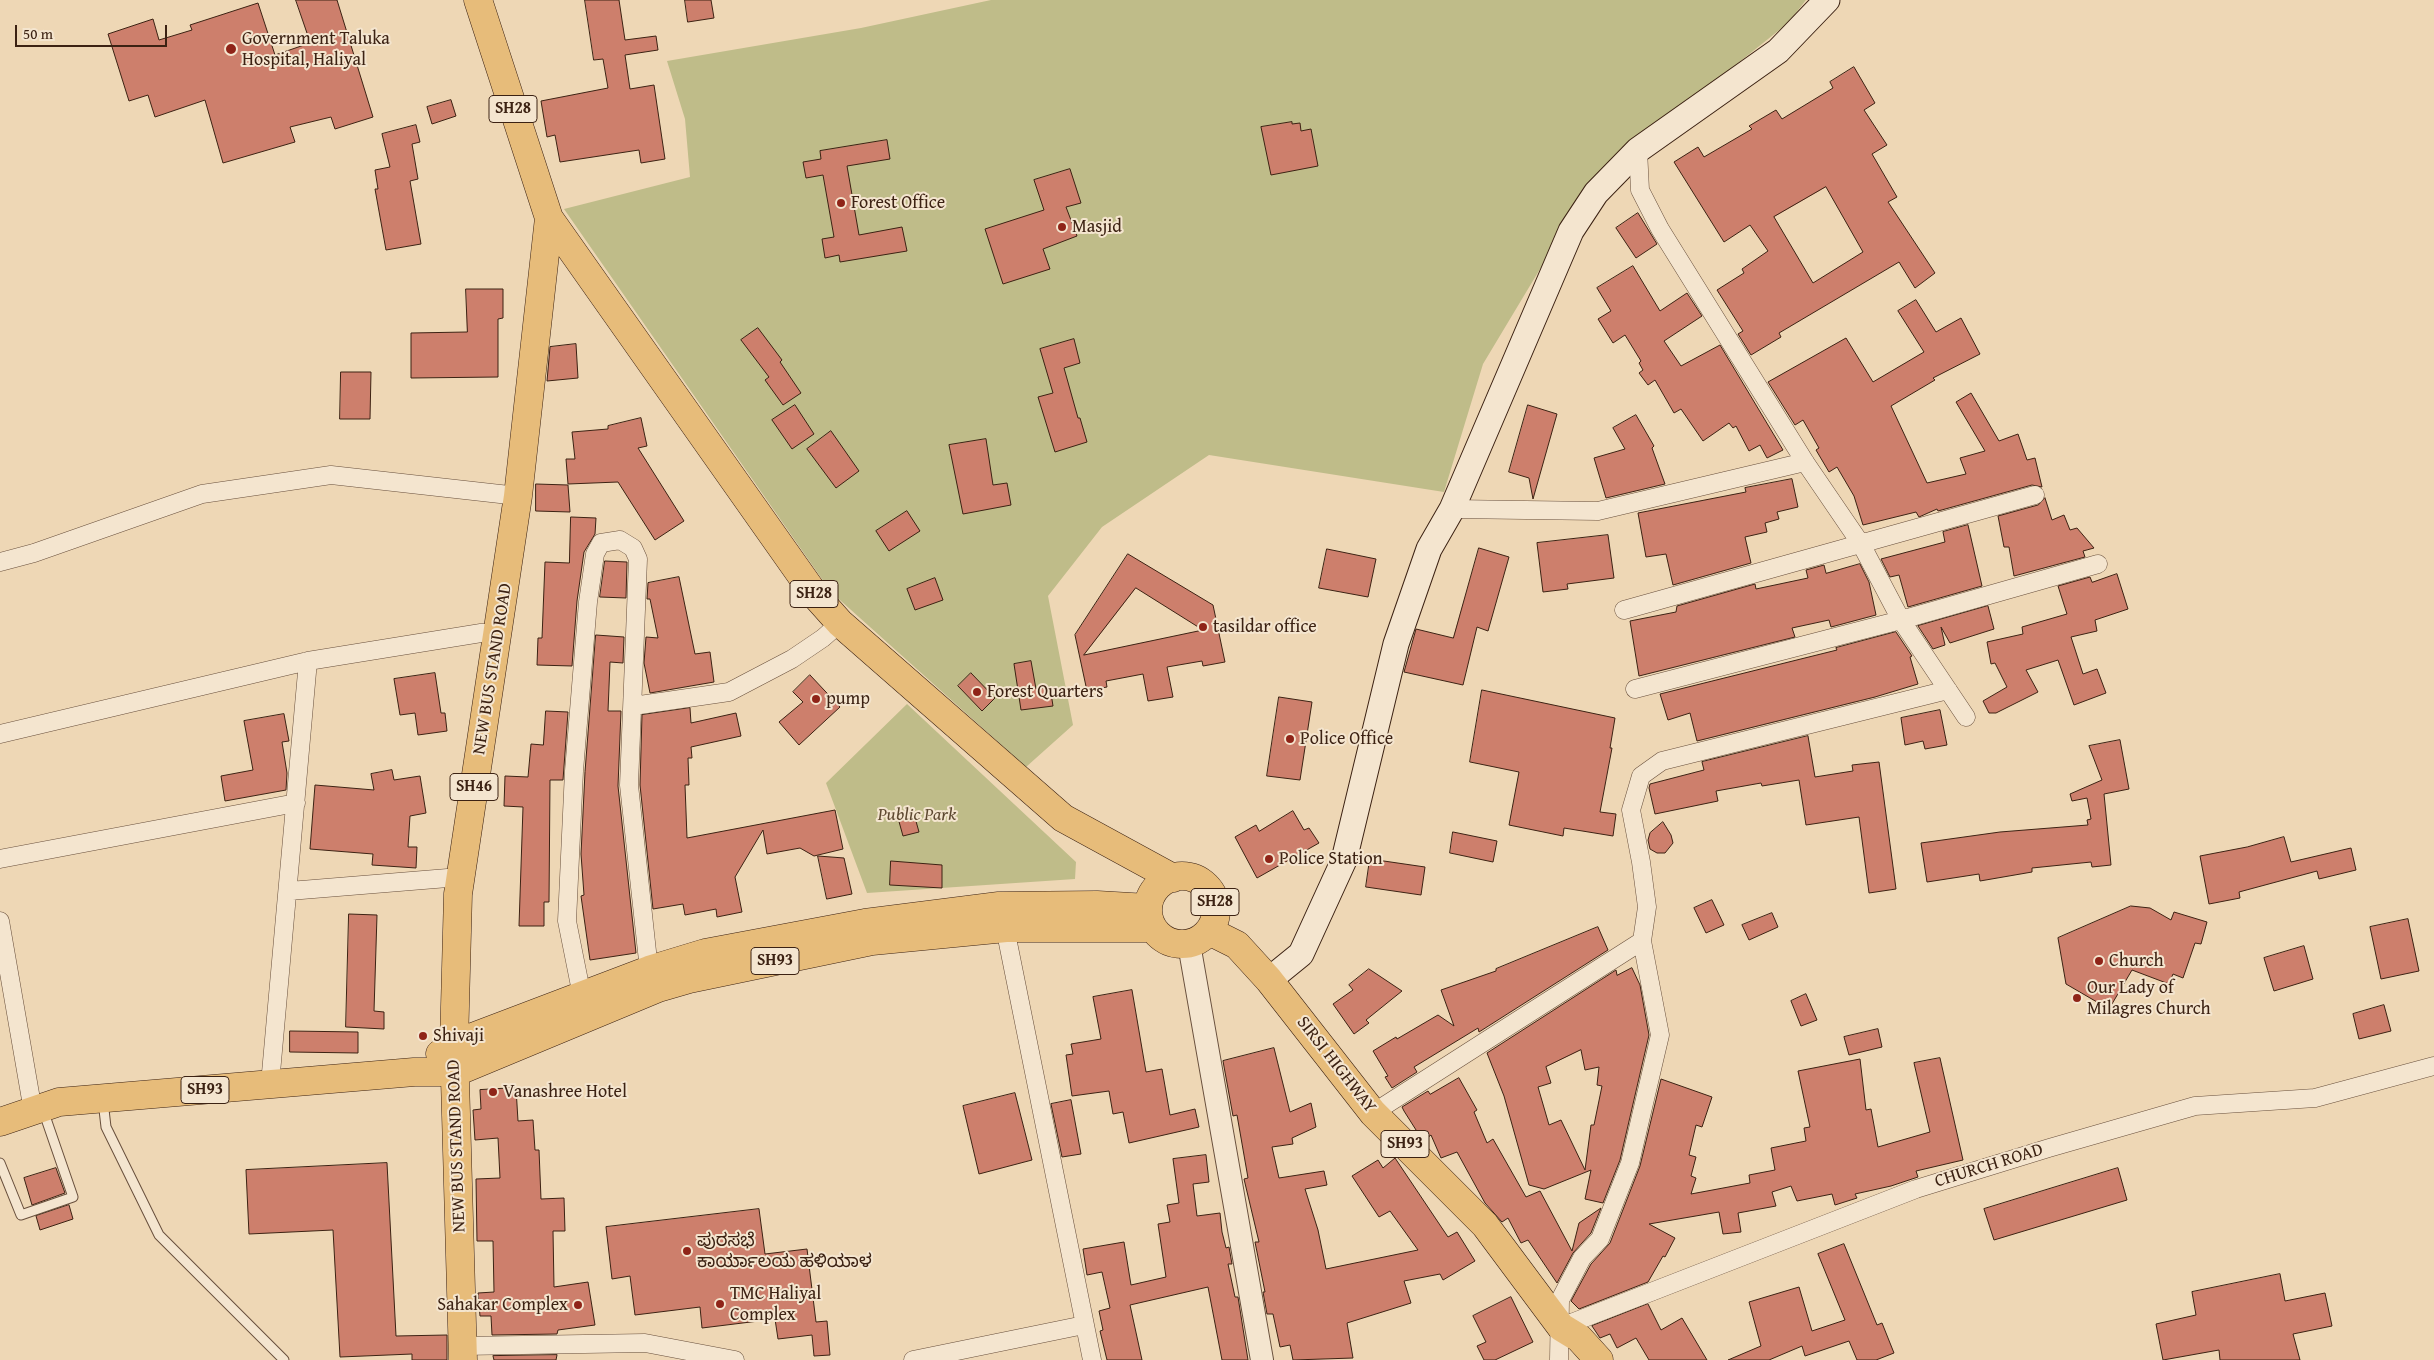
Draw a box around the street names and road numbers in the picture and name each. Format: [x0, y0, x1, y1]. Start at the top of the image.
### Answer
road number: SH28 [489, 96, 537, 122]
road number: SH28 [790, 580, 838, 608]
street label: NEW BUS STAND ROAD [469, 582, 517, 756]
road number: SH46 [450, 774, 498, 800]
road number: SH28 [1191, 889, 1239, 916]
road number: SH93 [751, 948, 799, 974]
street label: SIRSI HIGHWAY [1291, 1012, 1381, 1118]
street label: NEW BUS STAND ROAD [443, 1059, 471, 1233]
road number: SH93 [181, 1076, 229, 1104]
road number: SH93 [1381, 1130, 1429, 1158]
street label: CHURCH ROAD [1932, 1139, 2046, 1193]

